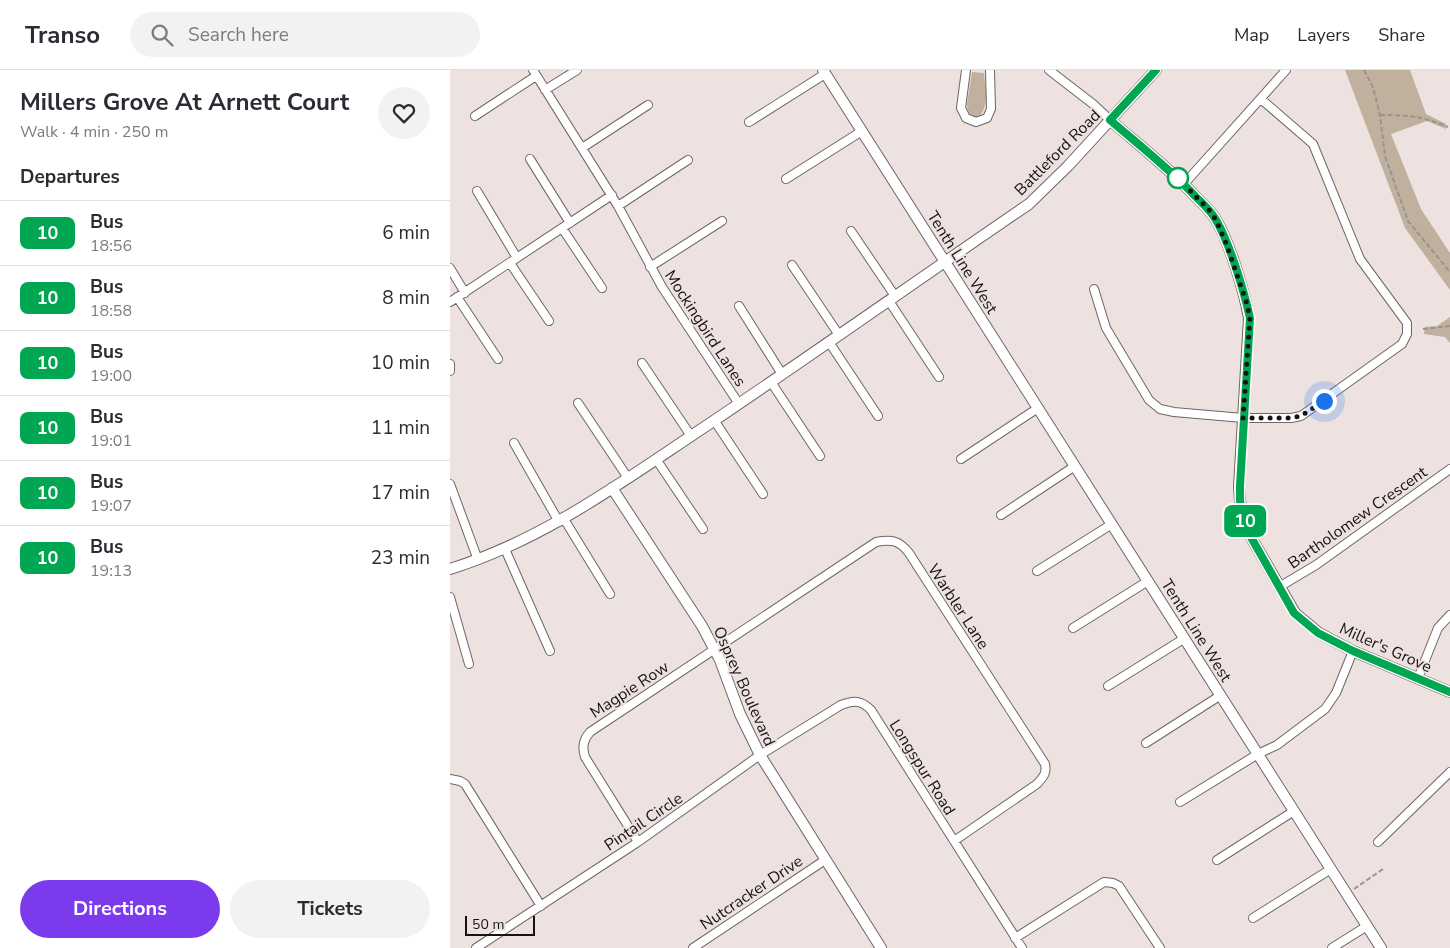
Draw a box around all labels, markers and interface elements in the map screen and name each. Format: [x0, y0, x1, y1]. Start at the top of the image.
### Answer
search box [130, 12, 480, 57]
text: Transo [25, 19, 100, 51]
icon: search [148, 21, 176, 49]
text: Search here [188, 22, 289, 48]
text: Map [1234, 23, 1269, 47]
text: Layers [1297, 23, 1350, 47]
text: Share [1378, 23, 1425, 47]
text: Millers Grove At Arnett Court [20, 86, 349, 118]
button: heart [378, 87, 430, 139]
street label: Battleford Road [1010, 105, 1106, 201]
text: Walk · 4 min · 250 m [20, 121, 168, 143]
text: Departures [20, 164, 120, 190]
unlabelled marker [1167, 167, 1189, 189]
street label: Tenth Line West [922, 207, 1003, 318]
text: Bus [90, 209, 123, 235]
text: 6 min [382, 220, 430, 246]
text: 10 [37, 221, 58, 245]
text: 18:56 [90, 235, 132, 257]
street label: Mockingbird Lanes [659, 266, 751, 391]
text: Bus [90, 274, 123, 300]
text: 8 min [382, 285, 430, 311]
text: 10 [37, 286, 58, 310]
text: 18:58 [90, 300, 132, 322]
text: Bus [90, 339, 123, 365]
text: 10 min [371, 350, 430, 376]
text: 10 [37, 351, 58, 375]
text: 19:00 [90, 365, 132, 387]
your location [1312, 389, 1337, 414]
text: Bus [90, 404, 123, 430]
text: 11 min [371, 415, 430, 441]
text: 10 [37, 416, 58, 440]
text: 19:01 [90, 430, 132, 452]
street label: Bartholomew Crescent [1284, 461, 1432, 574]
text: Bus [90, 469, 123, 495]
text: 17 min [371, 480, 430, 506]
text: 10 [37, 481, 58, 505]
text: 19:07 [90, 495, 132, 517]
line badge: 10 [1222, 505, 1268, 537]
text: 10 [1234, 509, 1256, 533]
text: Bus [90, 534, 123, 560]
text: 23 min [371, 545, 430, 571]
text: 10 [37, 546, 58, 570]
street label: Warbler Lane [922, 559, 994, 654]
text: 19:13 [90, 560, 132, 582]
street label: Tenth Line West [1156, 575, 1237, 686]
street label: Miller's Grove [1336, 618, 1435, 678]
street label: Osprey Boulevard [708, 623, 780, 750]
street label: Magpie Row [586, 656, 674, 724]
street label: Longspur Road [884, 715, 960, 820]
street label: Pintail Circle [600, 787, 687, 856]
street label: Nutcracker Drive [696, 850, 807, 935]
button: Directions [20, 880, 220, 938]
button: Tickets [230, 880, 430, 938]
scale bar [465, 913, 535, 936]
text: 50 m [472, 915, 504, 934]

